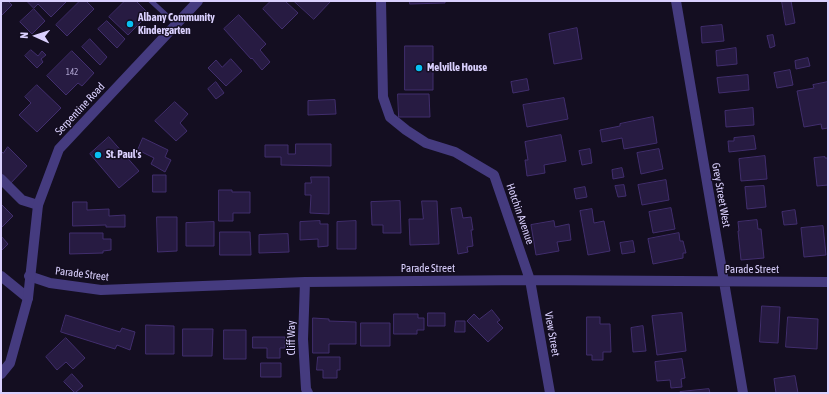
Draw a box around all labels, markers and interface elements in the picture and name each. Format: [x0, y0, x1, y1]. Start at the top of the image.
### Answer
place label: Albany Community Kindergarten [138, 11, 215, 37]
north arrow [16, 16, 56, 56]
marker: Albany Community Kindergarten [125, 19, 135, 29]
text: N [18, 32, 30, 39]
place label: Melville House [427, 61, 487, 75]
marker: Melville House [414, 63, 424, 73]
house number: 142 [66, 67, 78, 77]
street label: Serpentine Road [52, 80, 108, 138]
place label: St. Paul's [106, 148, 141, 162]
marker: St. Paul's [93, 150, 103, 160]
street label: Grey Street West [709, 162, 733, 228]
street label: Hotchin Avenue [503, 182, 537, 246]
street label: Parade Street [401, 262, 455, 276]
street label: Parade Street [725, 263, 779, 277]
street label: Parade Street [54, 264, 110, 284]
street label: View Street [542, 311, 562, 357]
street label: Cliff Way [285, 320, 299, 356]

